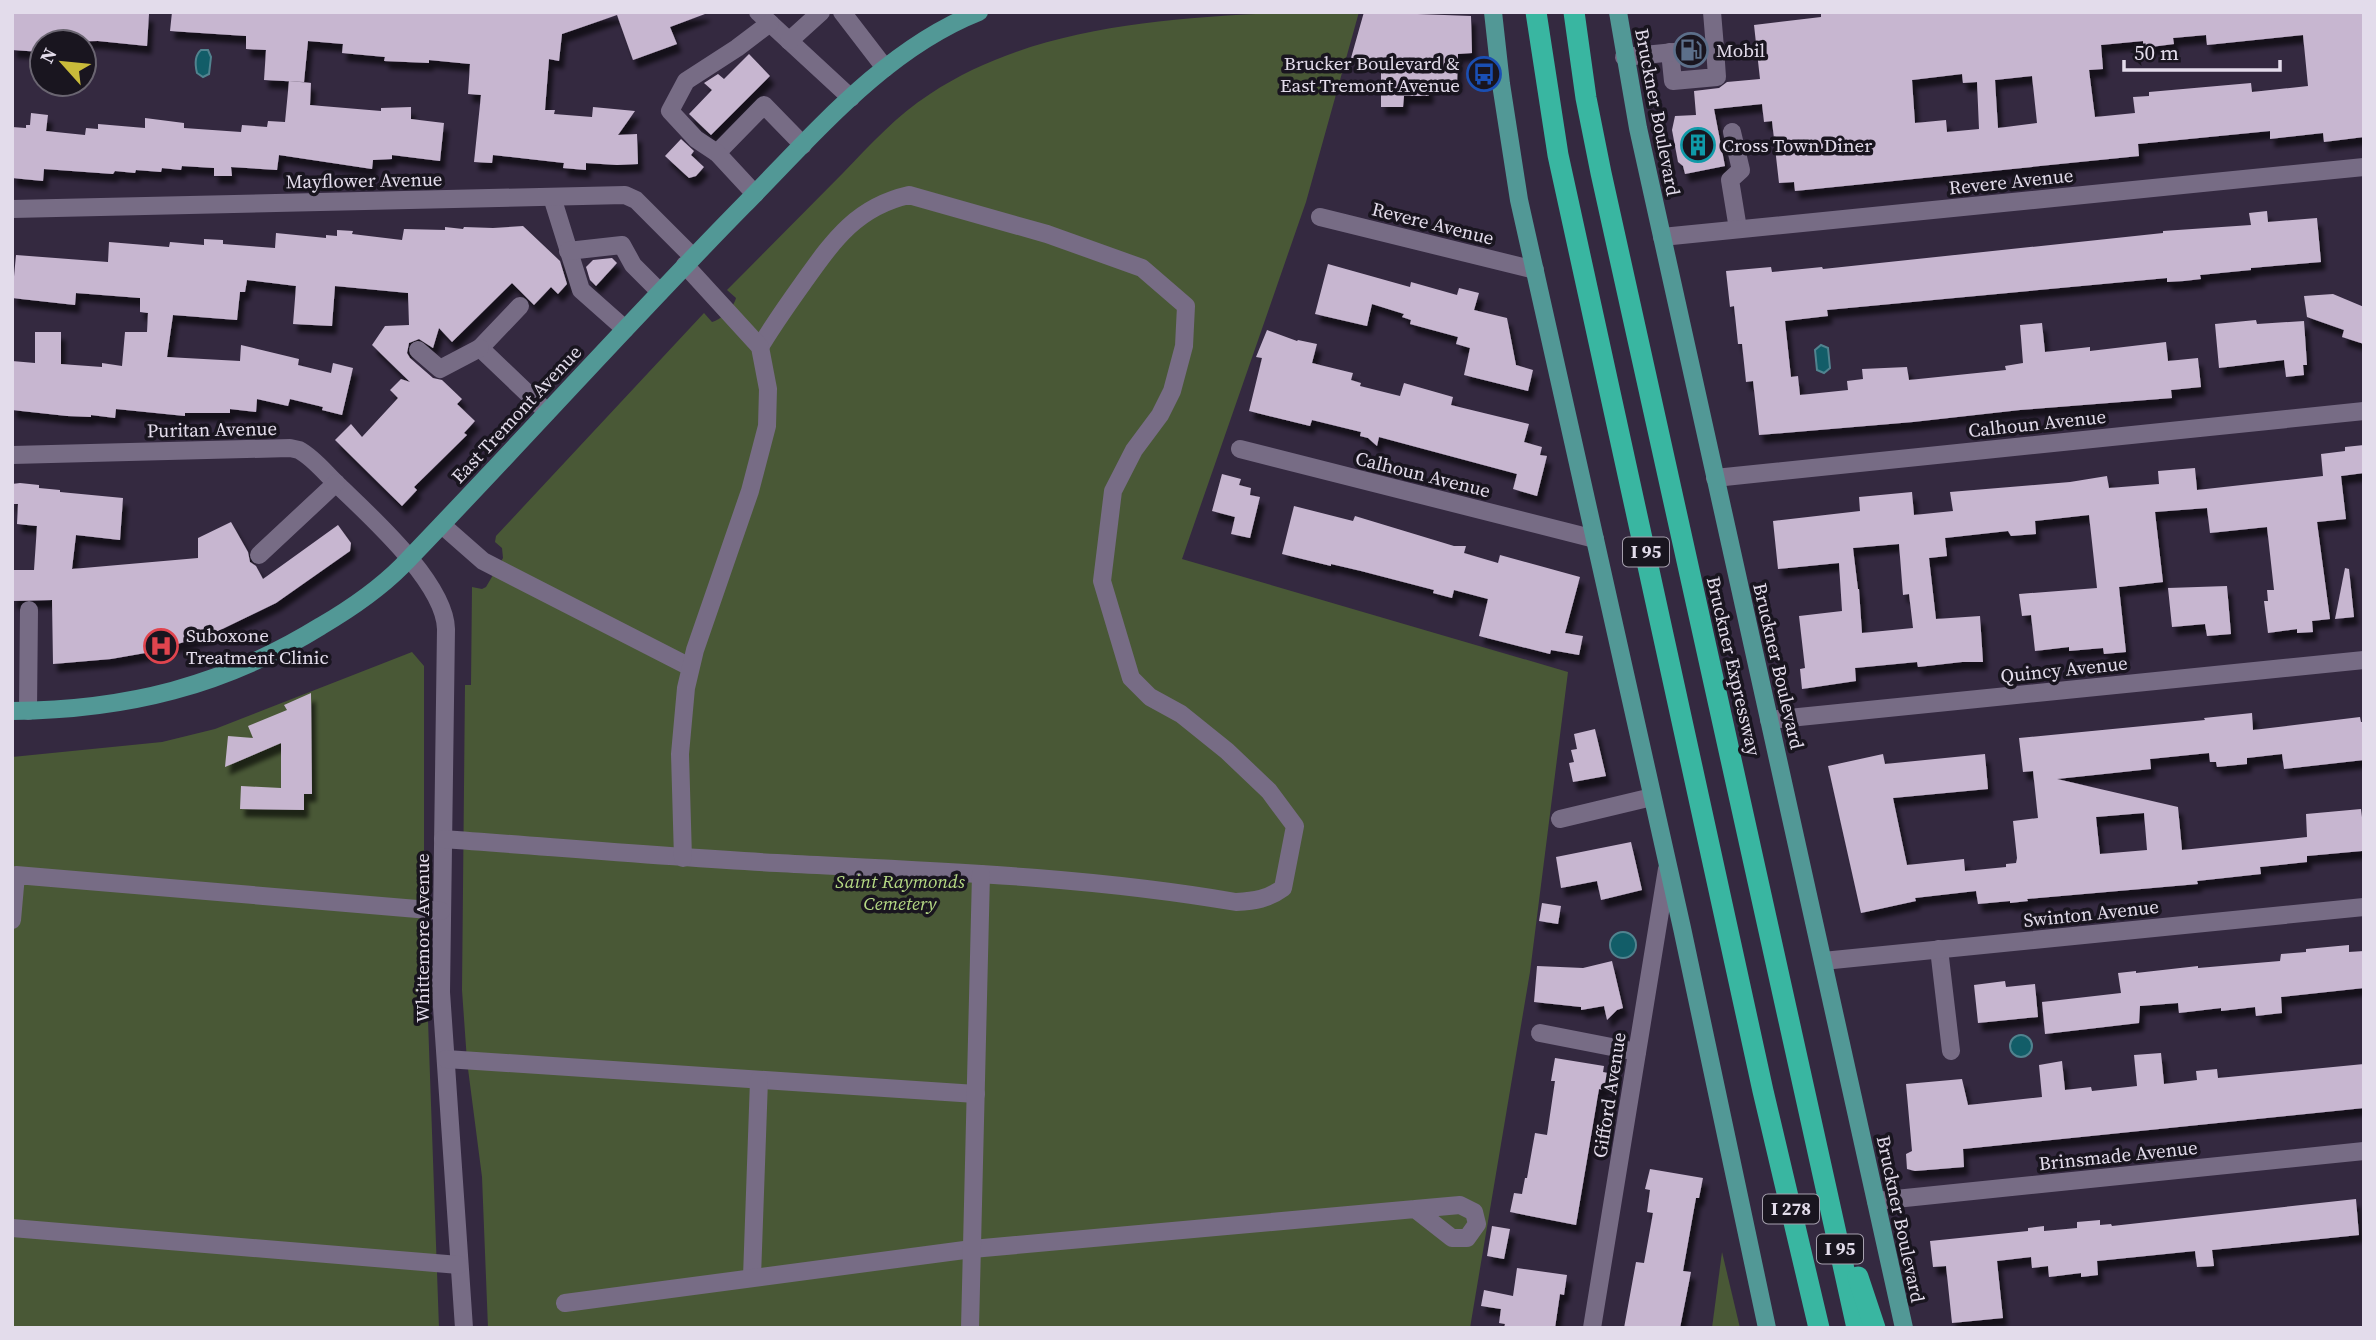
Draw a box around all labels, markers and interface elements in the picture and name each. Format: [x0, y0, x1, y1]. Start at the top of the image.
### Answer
street label: Bruckner Boulevard [1629, 26, 1687, 198]
north arrow [28, 28, 98, 98]
scale bar [2124, 28, 2280, 72]
fuel station icon: Mobil [1672, 31, 1710, 69]
place label: Mobil [1716, 37, 1766, 63]
text: 50 m [2134, 38, 2179, 67]
text: N [33, 43, 63, 67]
place label: Brucker Boulevard & East Tremont Avenue [1280, 50, 1460, 98]
bus stop icon: Brucker Boulevard & East Tremont Avenue [1465, 55, 1503, 93]
building icon: Cross Town Diner [1679, 126, 1717, 164]
place label: Cross Town Diner [1722, 132, 1872, 158]
street label: Revere Avenue [1948, 162, 2074, 200]
street label: Mayflower Avenue [285, 166, 443, 194]
street label: Revere Avenue [1369, 195, 1497, 251]
street label: East Tremont Avenue [445, 339, 587, 489]
street label: Calhoun Avenue [1967, 403, 2107, 443]
street label: Puritan Avenue [147, 415, 277, 443]
street label: Calhoun Avenue [1353, 445, 1493, 503]
road number: I 95 [1623, 538, 1669, 566]
street label: Bruckner Expressway [1701, 574, 1767, 759]
street label: Bruckner Boulevard [1747, 580, 1811, 752]
place label: Suboxone Treatment Clinic [186, 622, 329, 670]
hospital icon: Suboxone Treatment Clinic [142, 627, 180, 665]
street label: Quincy Avenue [1999, 649, 2129, 689]
street label: Whittemore Avenue [409, 853, 435, 1023]
park label: Saint Raymonds Cemetery [835, 868, 965, 916]
street label: Swinton Avenue [2022, 893, 2160, 933]
street label: Gifford Avenue [1586, 1030, 1632, 1160]
street label: Bruckner Boulevard [1871, 1133, 1931, 1305]
street label: Brinsmade Avenue [2037, 1134, 2199, 1176]
road number: I 278 [1763, 1194, 1819, 1224]
road number: I 95 [1817, 1234, 1863, 1264]

